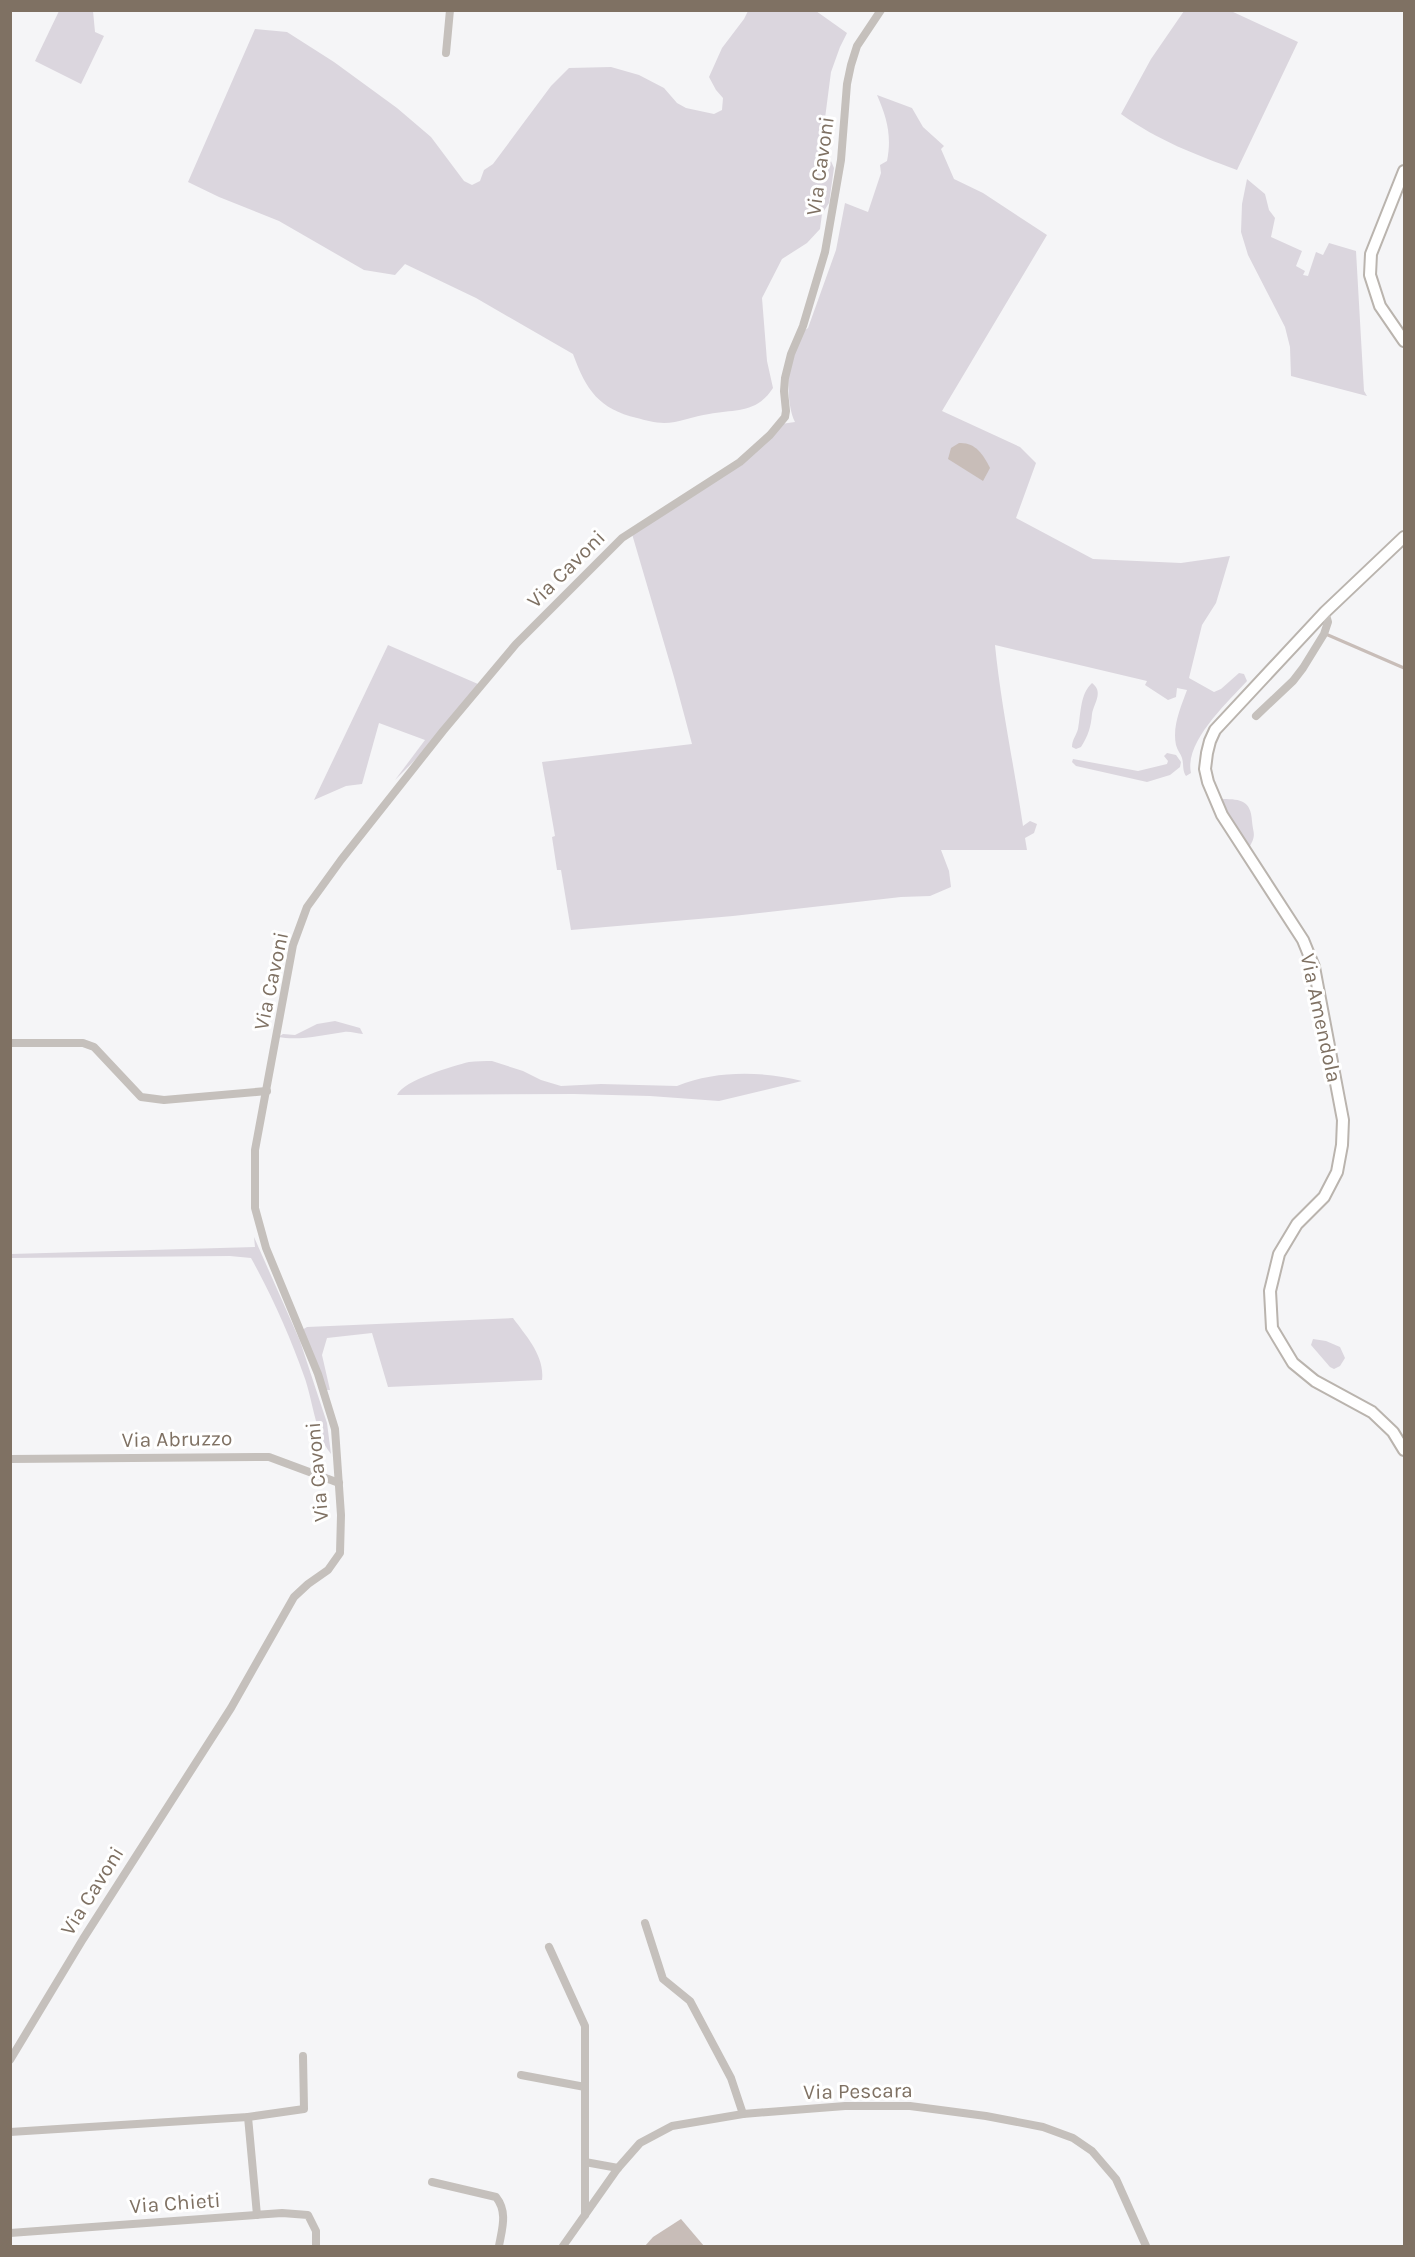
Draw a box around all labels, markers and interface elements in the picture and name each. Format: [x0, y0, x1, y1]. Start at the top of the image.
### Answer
street label: Via Cavoni [801, 115, 839, 217]
street label: Via Cavoni [522, 525, 610, 613]
street label: Via Cavoni [249, 930, 293, 1032]
street label: Via Amendola [1296, 951, 1346, 1085]
street label: Via Cavoni [301, 1421, 333, 1523]
street label: Via Abruzzo [121, 1426, 233, 1452]
street label: Via Cavoni [55, 1842, 129, 1940]
street label: Via Pescara [803, 2078, 913, 2104]
street label: Via Chieti [129, 2188, 221, 2218]

